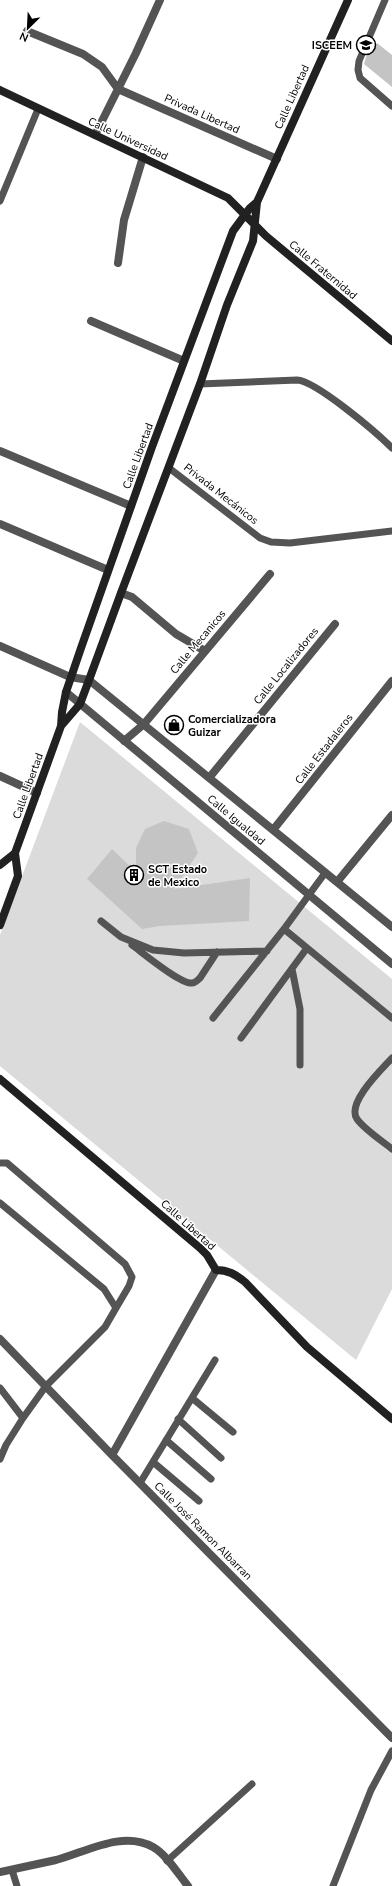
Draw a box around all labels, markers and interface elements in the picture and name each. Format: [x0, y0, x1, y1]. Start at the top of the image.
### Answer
north arrow [8, 8, 48, 48]
text: N [17, 28, 31, 45]
school or university icon: ISCEEM [355, 34, 377, 56]
place label: ISCEEM [312, 38, 352, 53]
street label: Calle Libertad [271, 62, 313, 132]
street label: Privada Libertad [162, 91, 242, 137]
street label: Calle Universidad [85, 114, 171, 164]
street label: Calle Fraternidad [286, 237, 360, 303]
street label: Calle Libertad [119, 421, 157, 491]
street label: Privada Mecánicos [180, 460, 262, 528]
street label: Calle Mecanicos [167, 607, 229, 677]
street label: Calle Localizadores [250, 624, 322, 708]
street label: Calle Estadaleros [292, 710, 356, 788]
place label: Comercializadora Guizar [188, 712, 276, 740]
shop icon: Comercializadora Guizar [163, 714, 185, 736]
street label: Calle Libertad [9, 751, 47, 821]
street label: Calle Igualdad [204, 791, 268, 849]
place label: SCT Estado de Mexico [148, 862, 207, 890]
building icon: SCT Estado de Mexico [123, 864, 145, 886]
street label: Calle Libertad [157, 1196, 219, 1254]
street label: Calle José Ramon Albarran [151, 1479, 255, 1583]

